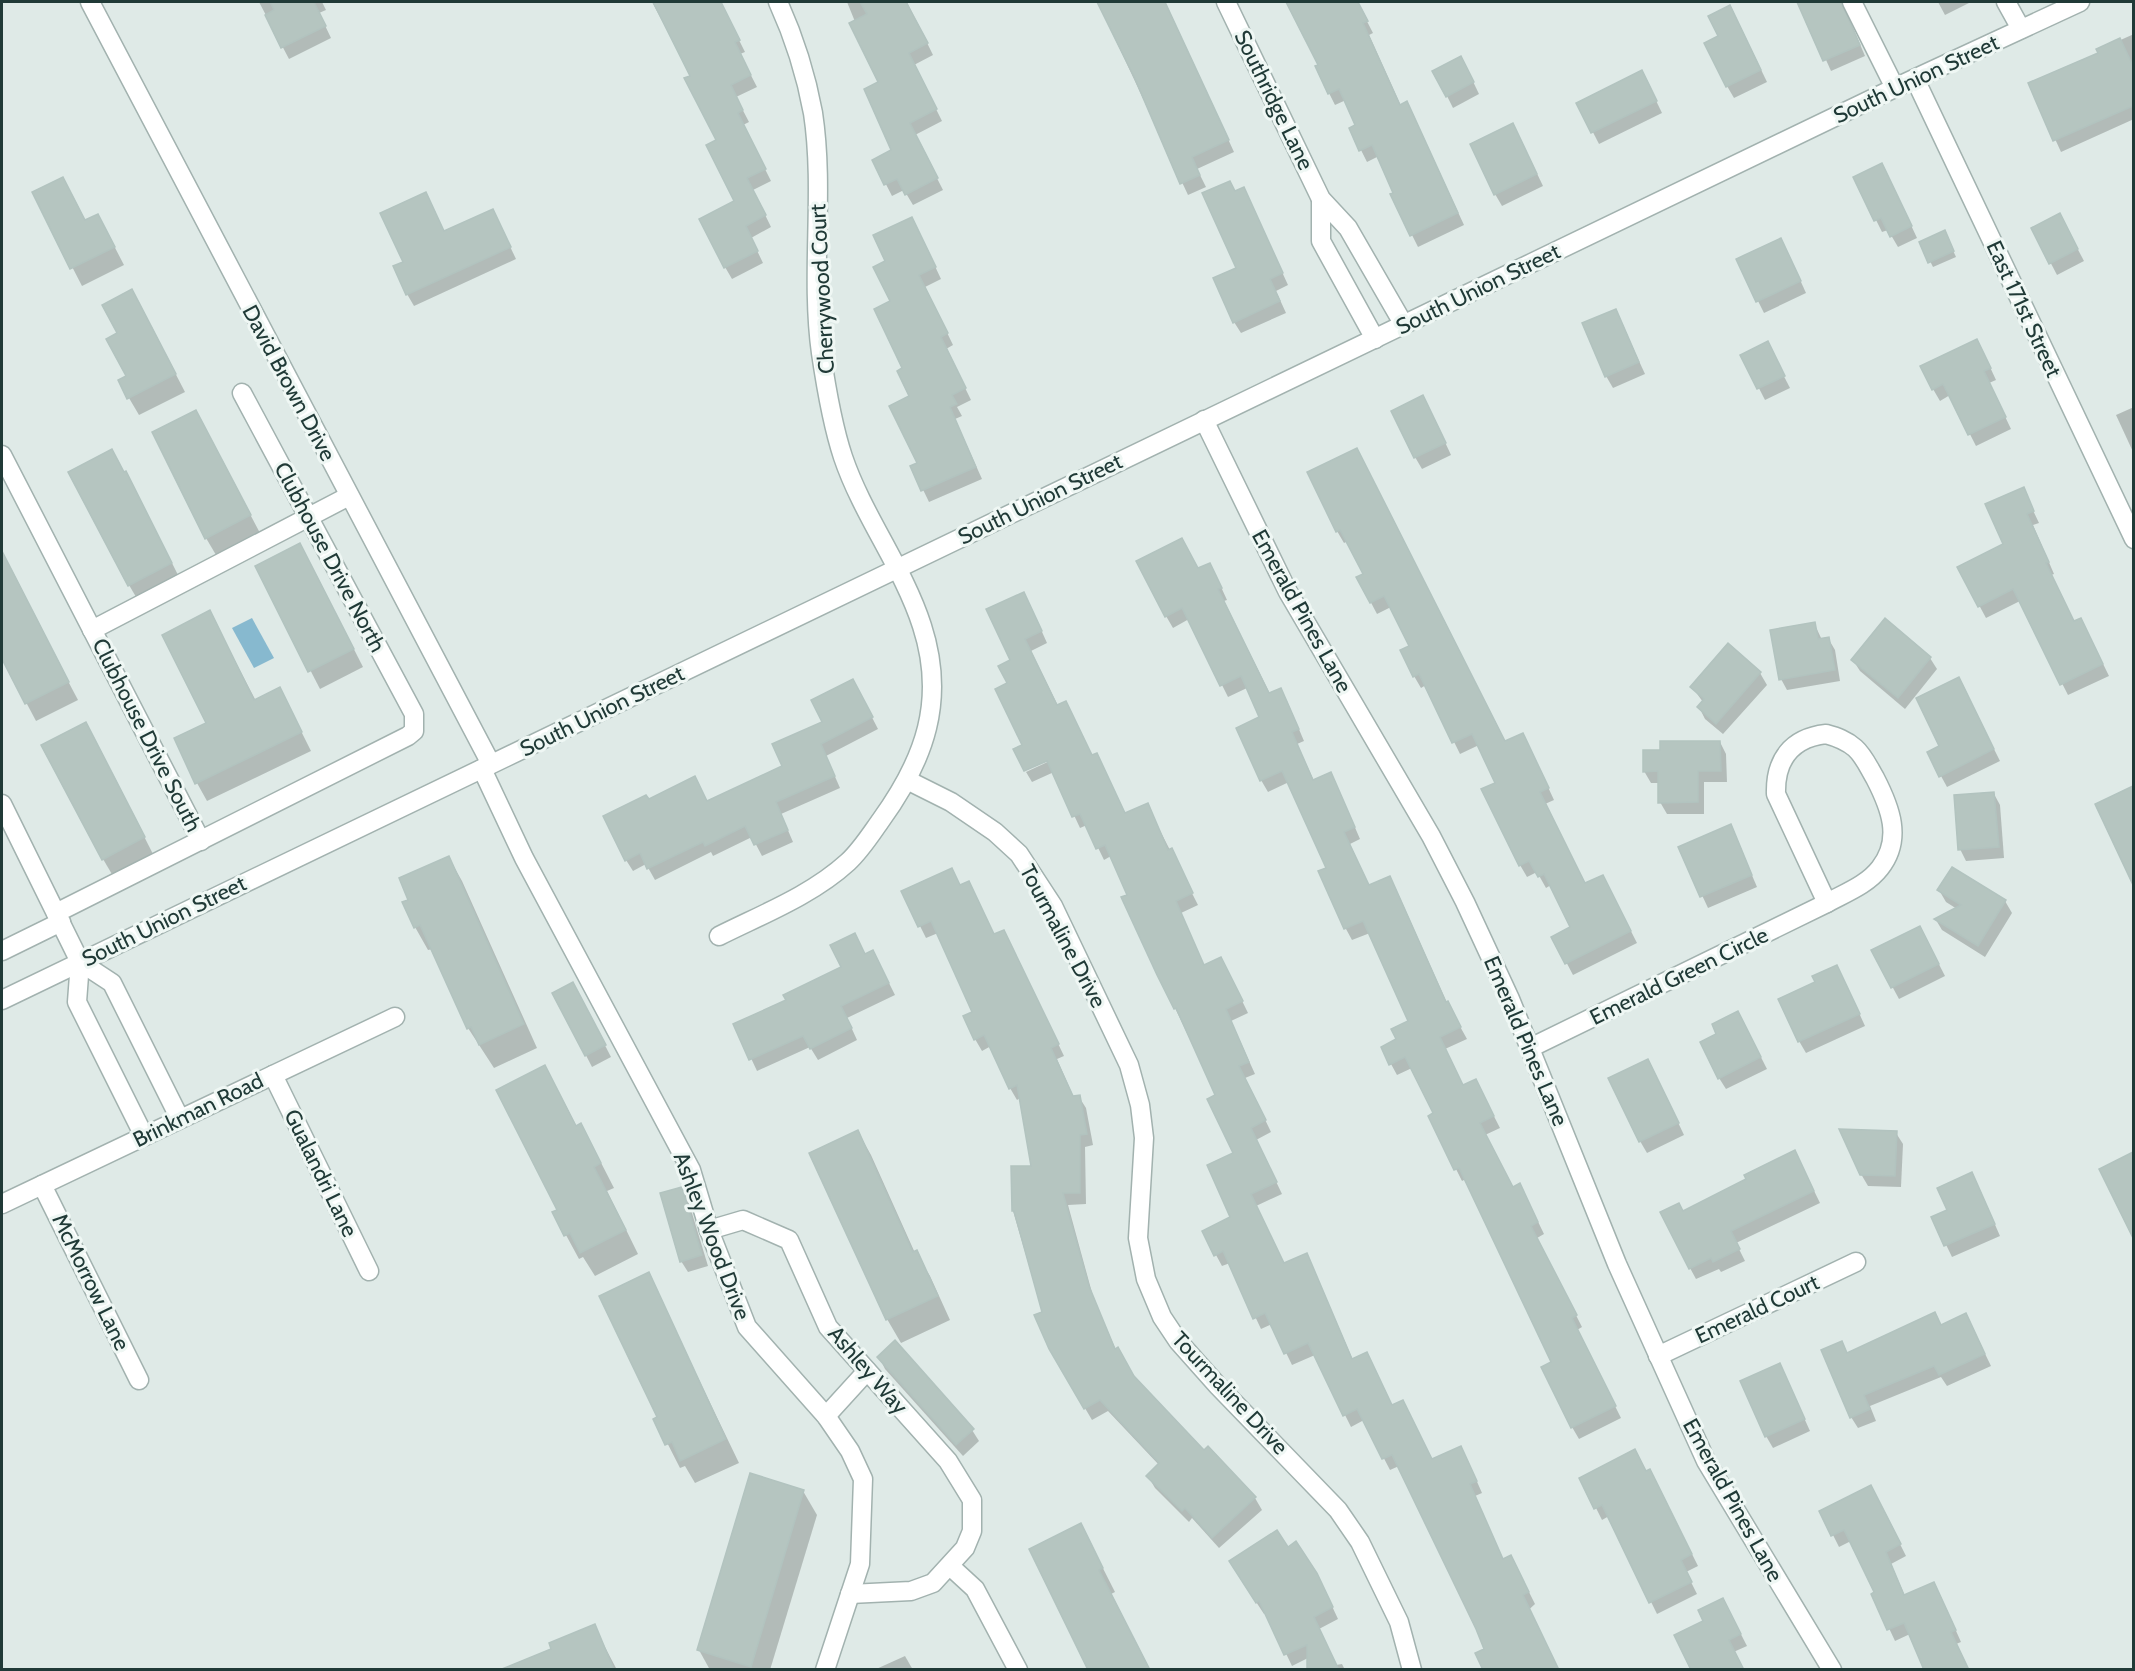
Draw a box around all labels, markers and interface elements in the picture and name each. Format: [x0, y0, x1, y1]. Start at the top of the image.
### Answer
street label: Southridge Lane [1229, 26, 1319, 174]
street label: South Union Street [1829, 29, 2003, 129]
street label: Cherrywood Court [804, 203, 840, 375]
street label: East 171st Street [1981, 236, 2068, 382]
street label: South Union Street [1392, 237, 1565, 340]
street label: David Brown Drive [237, 300, 341, 466]
street label: South Union Street [954, 447, 1127, 550]
street label: Clubhouse Drive North [268, 457, 392, 657]
street label: Emerald Pines Lane [1246, 525, 1358, 697]
street label: Clubhouse Drive South [87, 634, 207, 836]
street label: South Union Street [516, 659, 689, 762]
street label: Tourmaline Drive [1014, 860, 1112, 1012]
street label: South Union Street [78, 869, 251, 972]
street label: Emerald Green Circle [1585, 921, 1773, 1031]
street label: Emerald Pines Lane [1478, 952, 1574, 1130]
street label: Brinkman Road [128, 1067, 268, 1153]
street label: Gualandri Lane [278, 1105, 364, 1241]
street label: Ashley Wood Drive [668, 1148, 756, 1324]
street label: McMorrow Lane [46, 1209, 136, 1355]
street label: Emerald Court [1691, 1268, 1824, 1349]
street label: Ashley Way [822, 1320, 914, 1420]
street label: Tourmaline Drive [1166, 1326, 1294, 1460]
street label: Emerald Pines Lane [1677, 1414, 1789, 1586]

